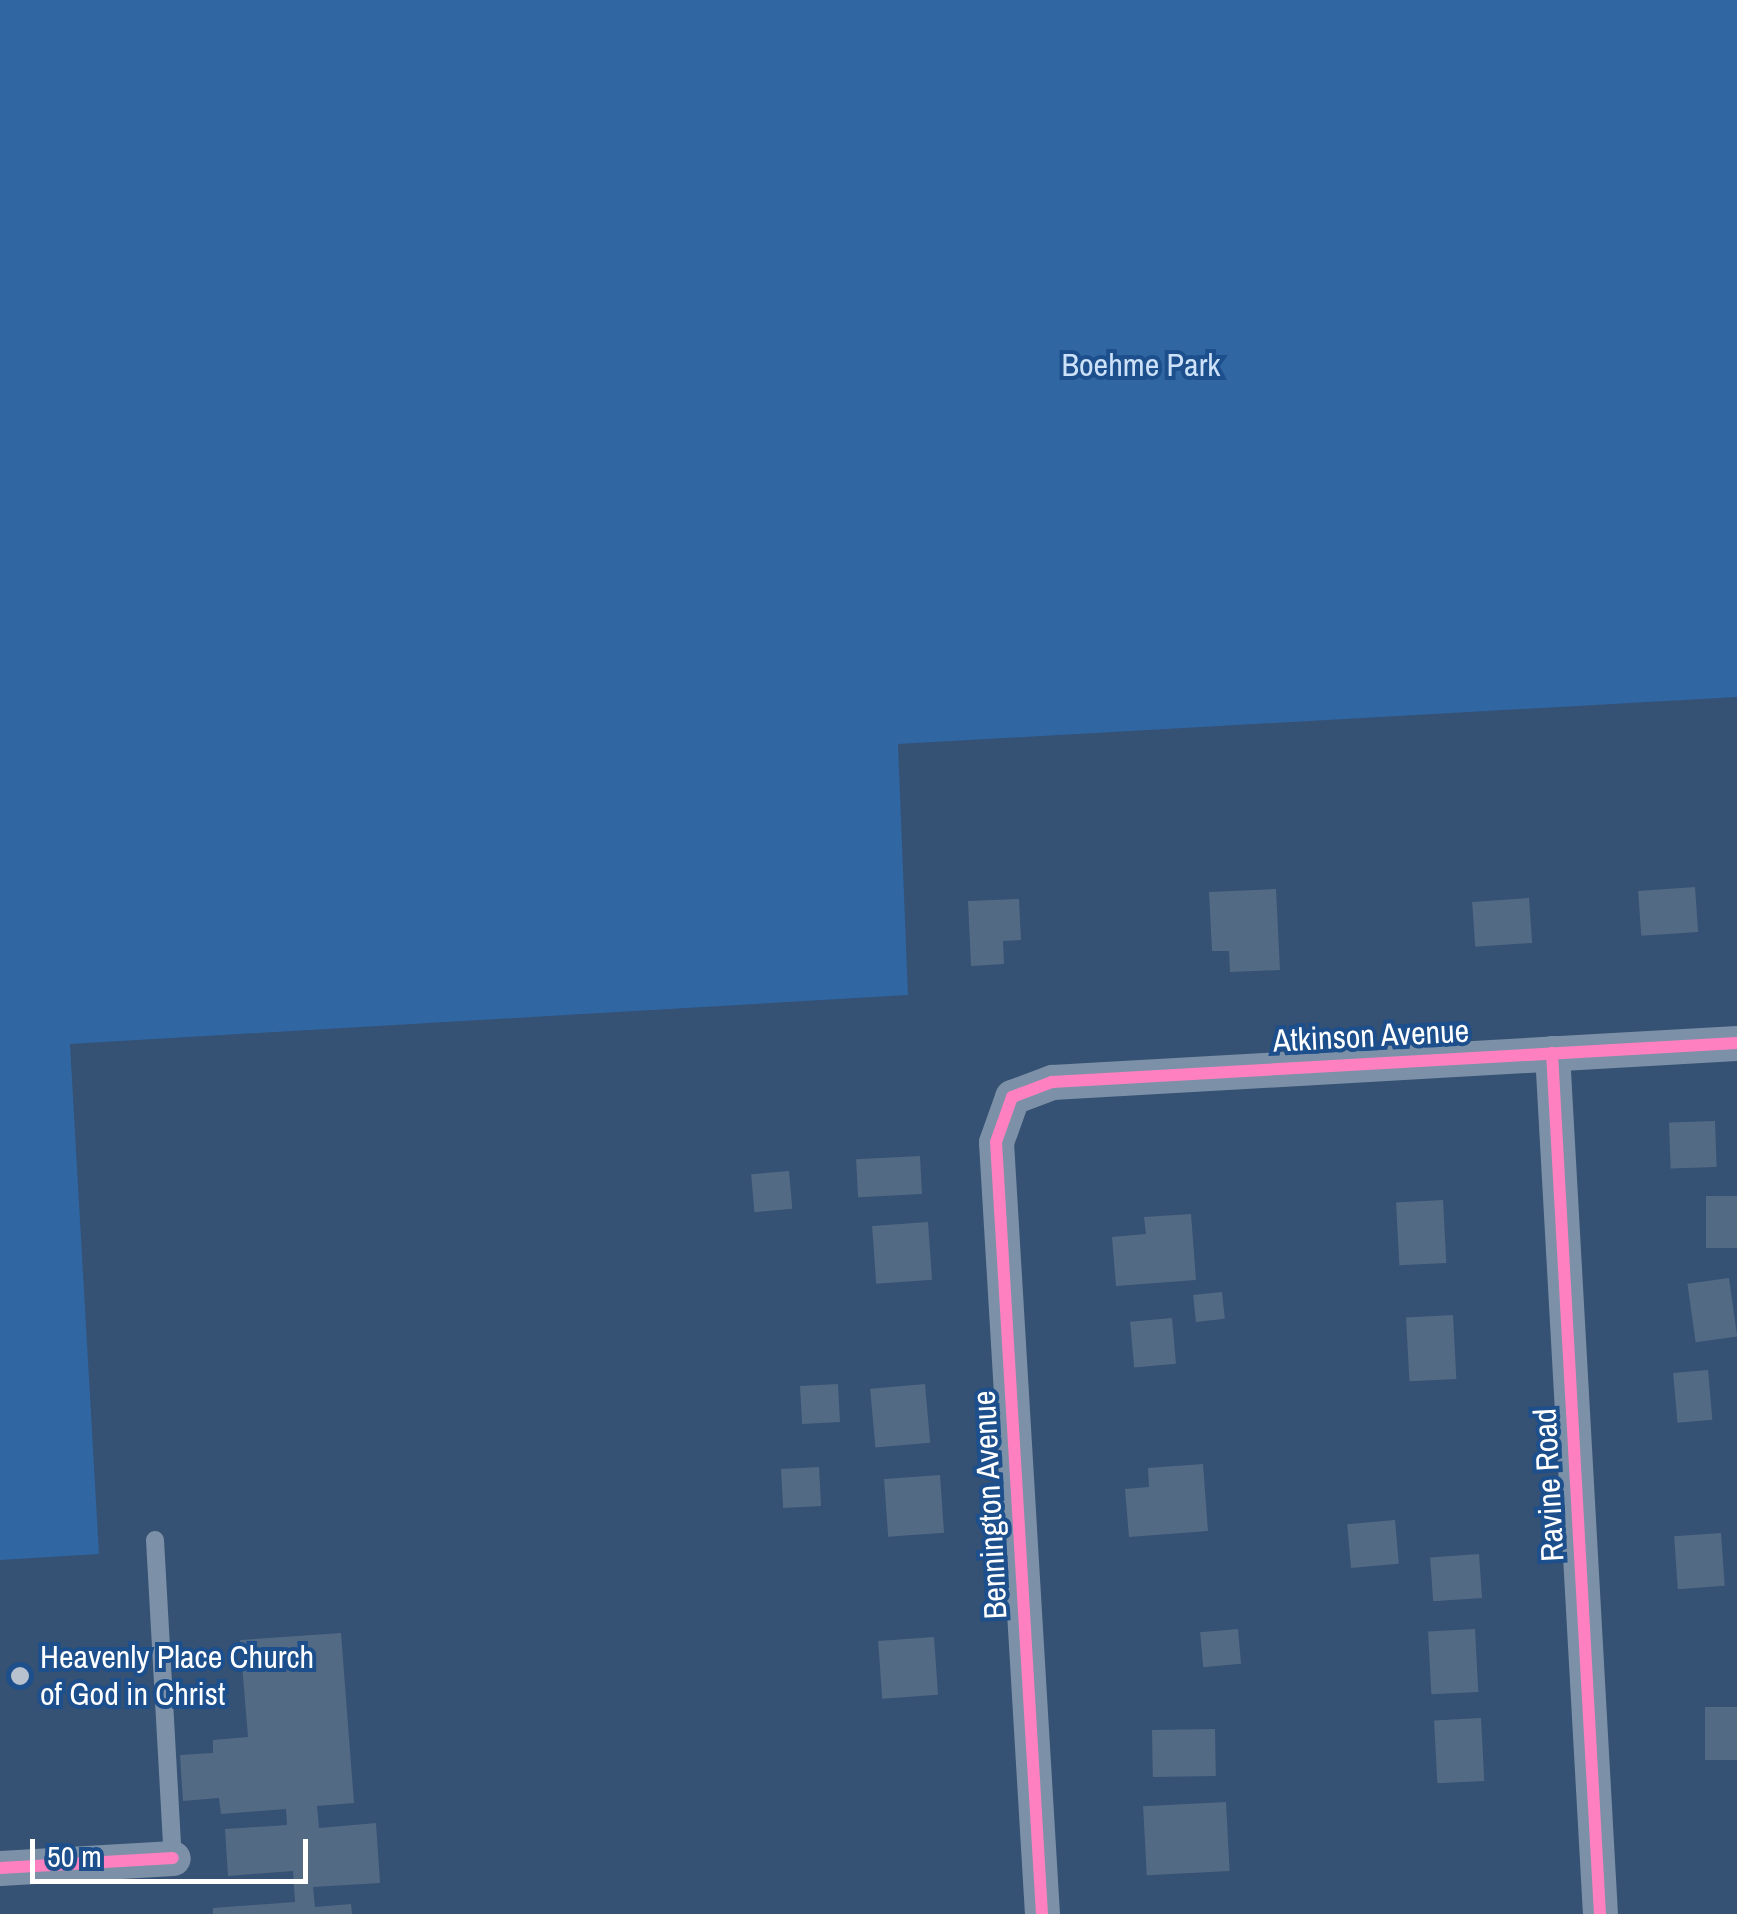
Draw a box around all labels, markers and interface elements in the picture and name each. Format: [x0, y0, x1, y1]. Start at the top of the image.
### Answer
park label: Boehme Park [1062, 346, 1220, 384]
street label: Atkinson Avenue [1271, 1012, 1471, 1060]
street label: Bennington Avenue [965, 1389, 1015, 1621]
street label: Ravine Road [1526, 1408, 1572, 1562]
place label: Heavenly Place Church of God in Christ [40, 1639, 314, 1714]
marker: Heavenly Place Church of God in Christ [9, 1665, 31, 1687]
scale bar [35, 1819, 312, 1881]
text: 50 m [47, 1836, 102, 1876]

